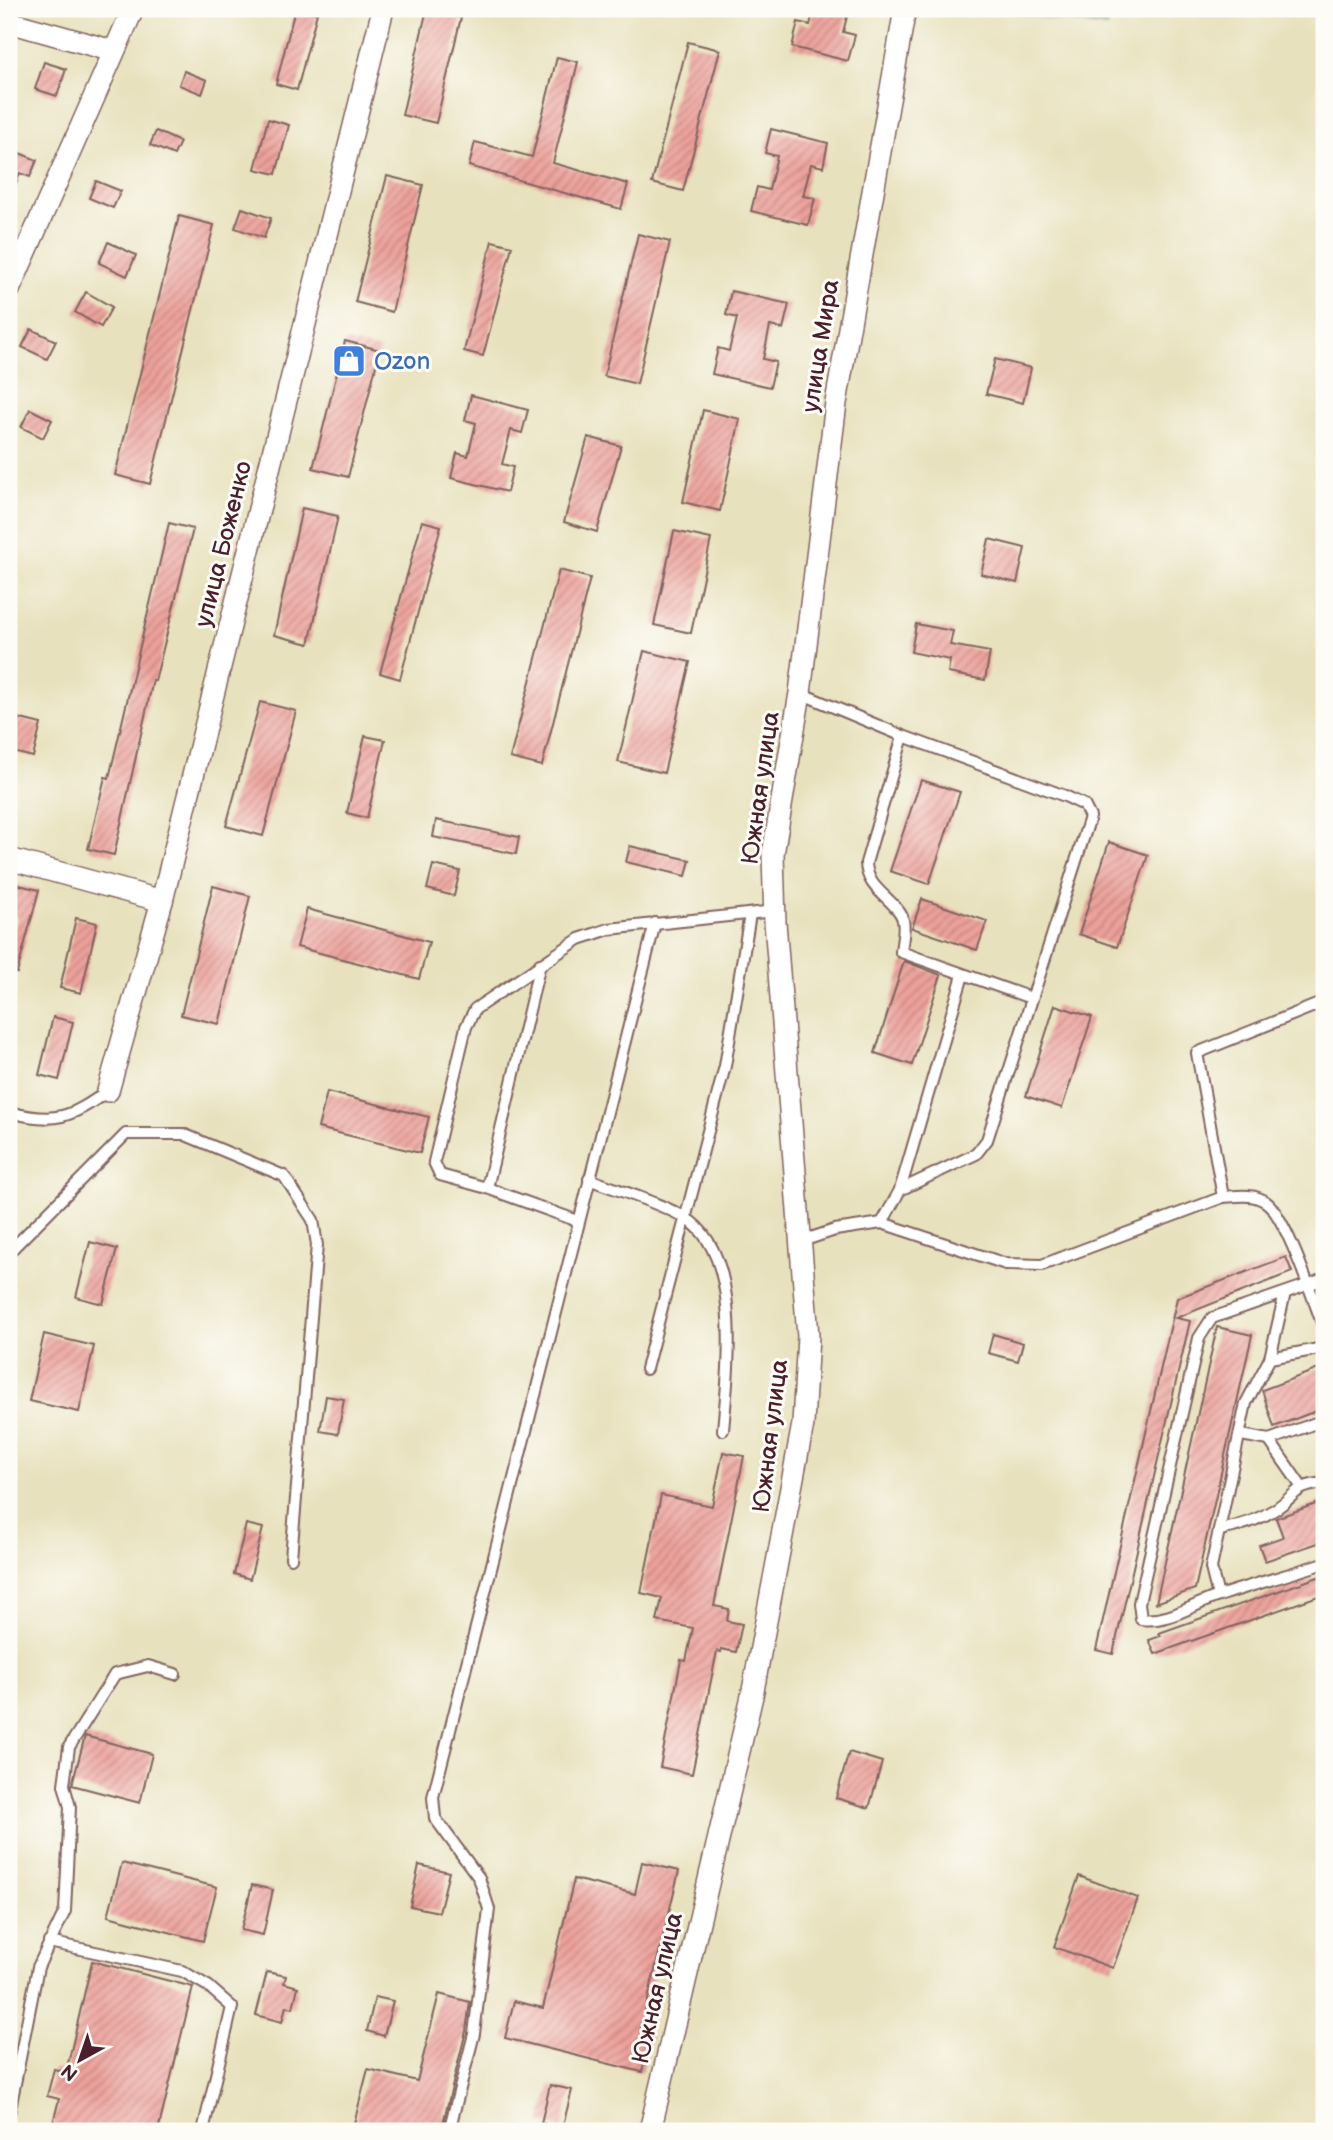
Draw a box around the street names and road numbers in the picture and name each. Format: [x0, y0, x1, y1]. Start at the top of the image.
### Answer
street label: улица Мира [796, 278, 845, 415]
street label: улица Боженко [189, 458, 258, 630]
street label: Южная улица [735, 710, 786, 866]
street label: Южная улица [747, 1358, 794, 1514]
street label: Южная улица [626, 1910, 689, 2067]

